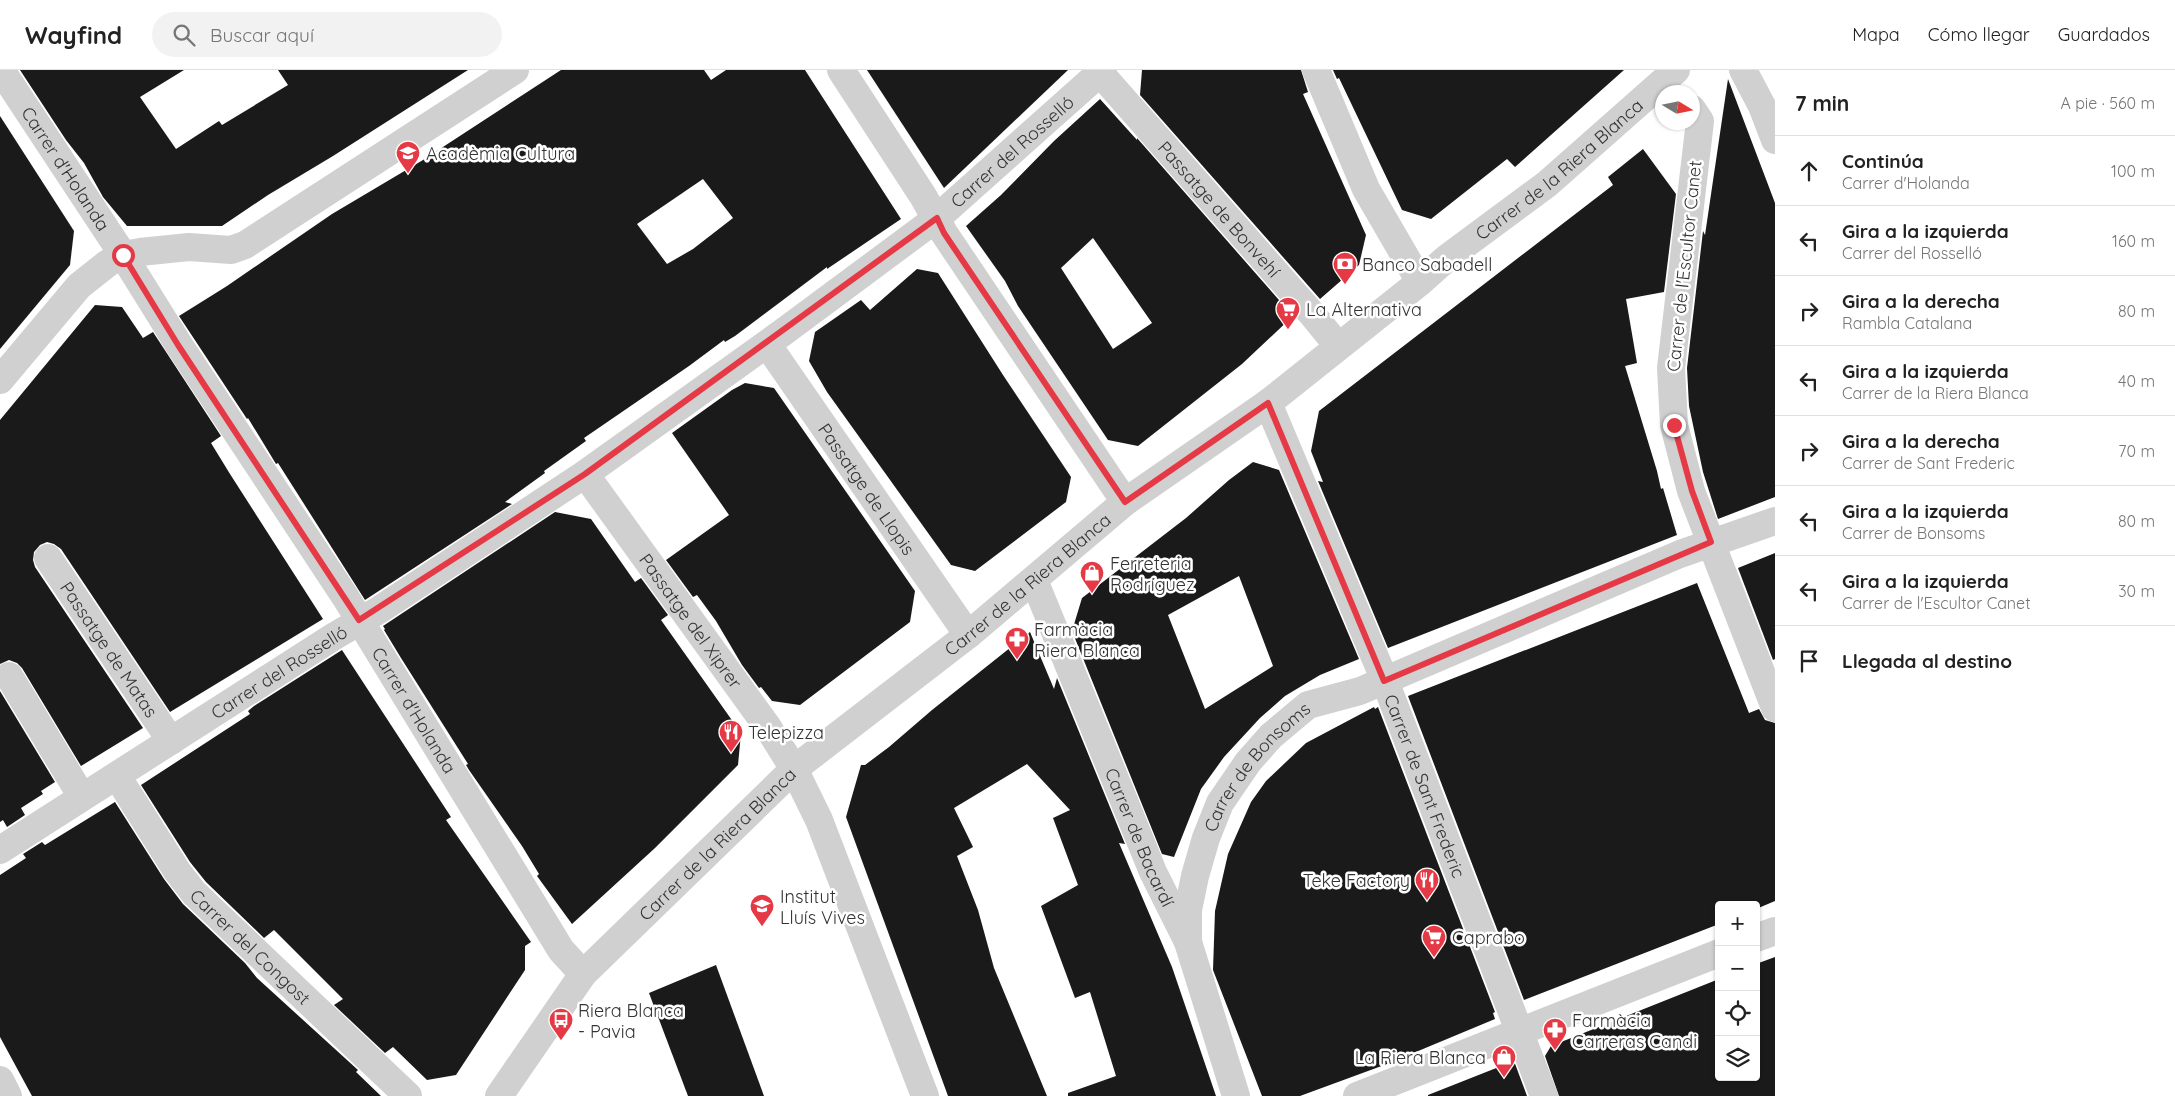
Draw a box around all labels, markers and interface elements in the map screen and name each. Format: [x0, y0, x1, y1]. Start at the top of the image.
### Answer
search box [152, 12, 502, 57]
text: Wayfind [25, 20, 122, 50]
icon: search [170, 21, 198, 49]
text: Buscar aquí [210, 23, 314, 47]
text: Mapa [1852, 23, 1900, 46]
text: Cómo llegar [1928, 23, 2030, 46]
text: Guardados [2058, 23, 2150, 46]
north arrow [1655, 85, 1700, 130]
street label: Carrer del Rosselló [945, 90, 1078, 212]
text: 7 min [1795, 90, 1849, 116]
street label: Carrer de la Riera Blanca [1471, 93, 1647, 245]
text: A pie · 560 m [2060, 93, 2155, 113]
street label: Carrer d'Holanda [17, 102, 115, 235]
street label: Passatge de Bonvehí [1153, 136, 1286, 282]
school or university icon: Acadèmia Cultura [395, 140, 421, 174]
place label: Acadèmia Cultura [426, 142, 575, 165]
text: Continúa [1842, 149, 1924, 173]
icon: ahead [1795, 157, 1823, 185]
street label: Carrer de l'Escultor Canet [1661, 159, 1707, 373]
text: 100 m [2111, 161, 2155, 181]
text: Carrer d'Holanda [1842, 173, 1970, 193]
text: Gira a la izquierda [1842, 219, 2009, 243]
icon: left [1795, 227, 1823, 255]
text: 160 m [2112, 231, 2155, 251]
text: Carrer del Rosselló [1842, 243, 1982, 263]
route start [112, 244, 135, 267]
bank icon: Banco Sabadell [1332, 251, 1358, 285]
place label: Banco Sabadell [1362, 253, 1492, 276]
text: Gira a la derecha [1842, 289, 2000, 313]
supermarket icon: La Alternativa [1275, 296, 1301, 330]
icon: right [1795, 297, 1823, 325]
place label: La Alternativa [1306, 298, 1422, 321]
text: 80 m [2118, 301, 2155, 321]
text: Rambla Catalana [1842, 313, 1972, 333]
text: Gira a la izquierda [1842, 359, 2009, 383]
icon: left [1795, 367, 1823, 395]
text: 40 m [2118, 371, 2155, 391]
text: Carrer de la Riera Blanca [1842, 383, 2029, 403]
route end [1663, 414, 1686, 437]
street label: Passatge de Llopis [813, 418, 921, 559]
text: Gira a la derecha [1842, 429, 2000, 453]
icon: right [1795, 437, 1823, 465]
text: 70 m [2118, 441, 2155, 461]
text: Carrer de Sant Frederic [1842, 453, 2015, 473]
text: Gira a la izquierda [1842, 499, 2009, 523]
icon: left [1795, 507, 1823, 535]
street label: Carrer de la Riera Blanca [940, 508, 1115, 661]
text: 80 m [2118, 511, 2155, 531]
text: Carrer de Bonsoms [1842, 523, 1985, 543]
street label: Passatge del Xiprer [635, 549, 747, 693]
place label: Ferreteria Rodríguez [1110, 552, 1195, 596]
shop icon: Ferreteria Rodríguez [1079, 560, 1105, 594]
text: Gira a la izquierda [1842, 569, 2009, 593]
street label: Passatge de Matas [56, 577, 163, 722]
icon: left [1795, 577, 1823, 605]
text: 30 m [2118, 581, 2155, 601]
text: Carrer de l'Escultor Canet [1842, 593, 2031, 613]
place label: Farmàcia Riera Blanca [1034, 618, 1140, 662]
street label: Carrer del Rosselló [206, 620, 351, 724]
pharmacy icon: Farmàcia Riera Blanca [1004, 626, 1030, 660]
street label: Carrer d'Holanda [367, 643, 462, 777]
icon: arrive [1795, 647, 1823, 675]
text: Llegada al destino [1842, 649, 2012, 673]
street label: Carrer de Sant Frederic [1380, 691, 1471, 881]
street label: Carrer de Bonsoms [1198, 697, 1315, 835]
restaurant icon: Telepizza [718, 719, 744, 753]
place label: Telepizza [748, 721, 824, 744]
street label: Carrer de la Riera Blanca [634, 762, 800, 925]
street label: Carrer de Bacardí [1100, 764, 1180, 910]
restaurant icon: Teke Factory [1414, 867, 1440, 901]
place label: Teke Factory [1303, 869, 1410, 892]
street label: Carrer del Congost [185, 884, 316, 1009]
place label: Institut Lluís Vives [780, 885, 865, 929]
school or university icon: Institut Lluís Vives [749, 893, 775, 927]
map controls [1715, 901, 1760, 1081]
button: + [1715, 901, 1760, 946]
supermarket icon: Caprabo [1421, 924, 1447, 958]
place label: Caprabo [1452, 926, 1525, 949]
button: − [1715, 946, 1760, 991]
button: locate [1715, 991, 1760, 1036]
place label: Riera Blanca - Pavia [578, 999, 684, 1043]
bus stop icon: Riera Blanca - Pavia [548, 1007, 574, 1041]
place label: Farmàcia Carreras Candi [1572, 1009, 1697, 1053]
pharmacy icon: Farmàcia Carreras Candi [1542, 1017, 1568, 1051]
button: layers [1715, 1036, 1760, 1081]
shop icon: La Riera Blanca [1491, 1044, 1517, 1078]
place label: La Riera Blanca [1355, 1046, 1486, 1069]

